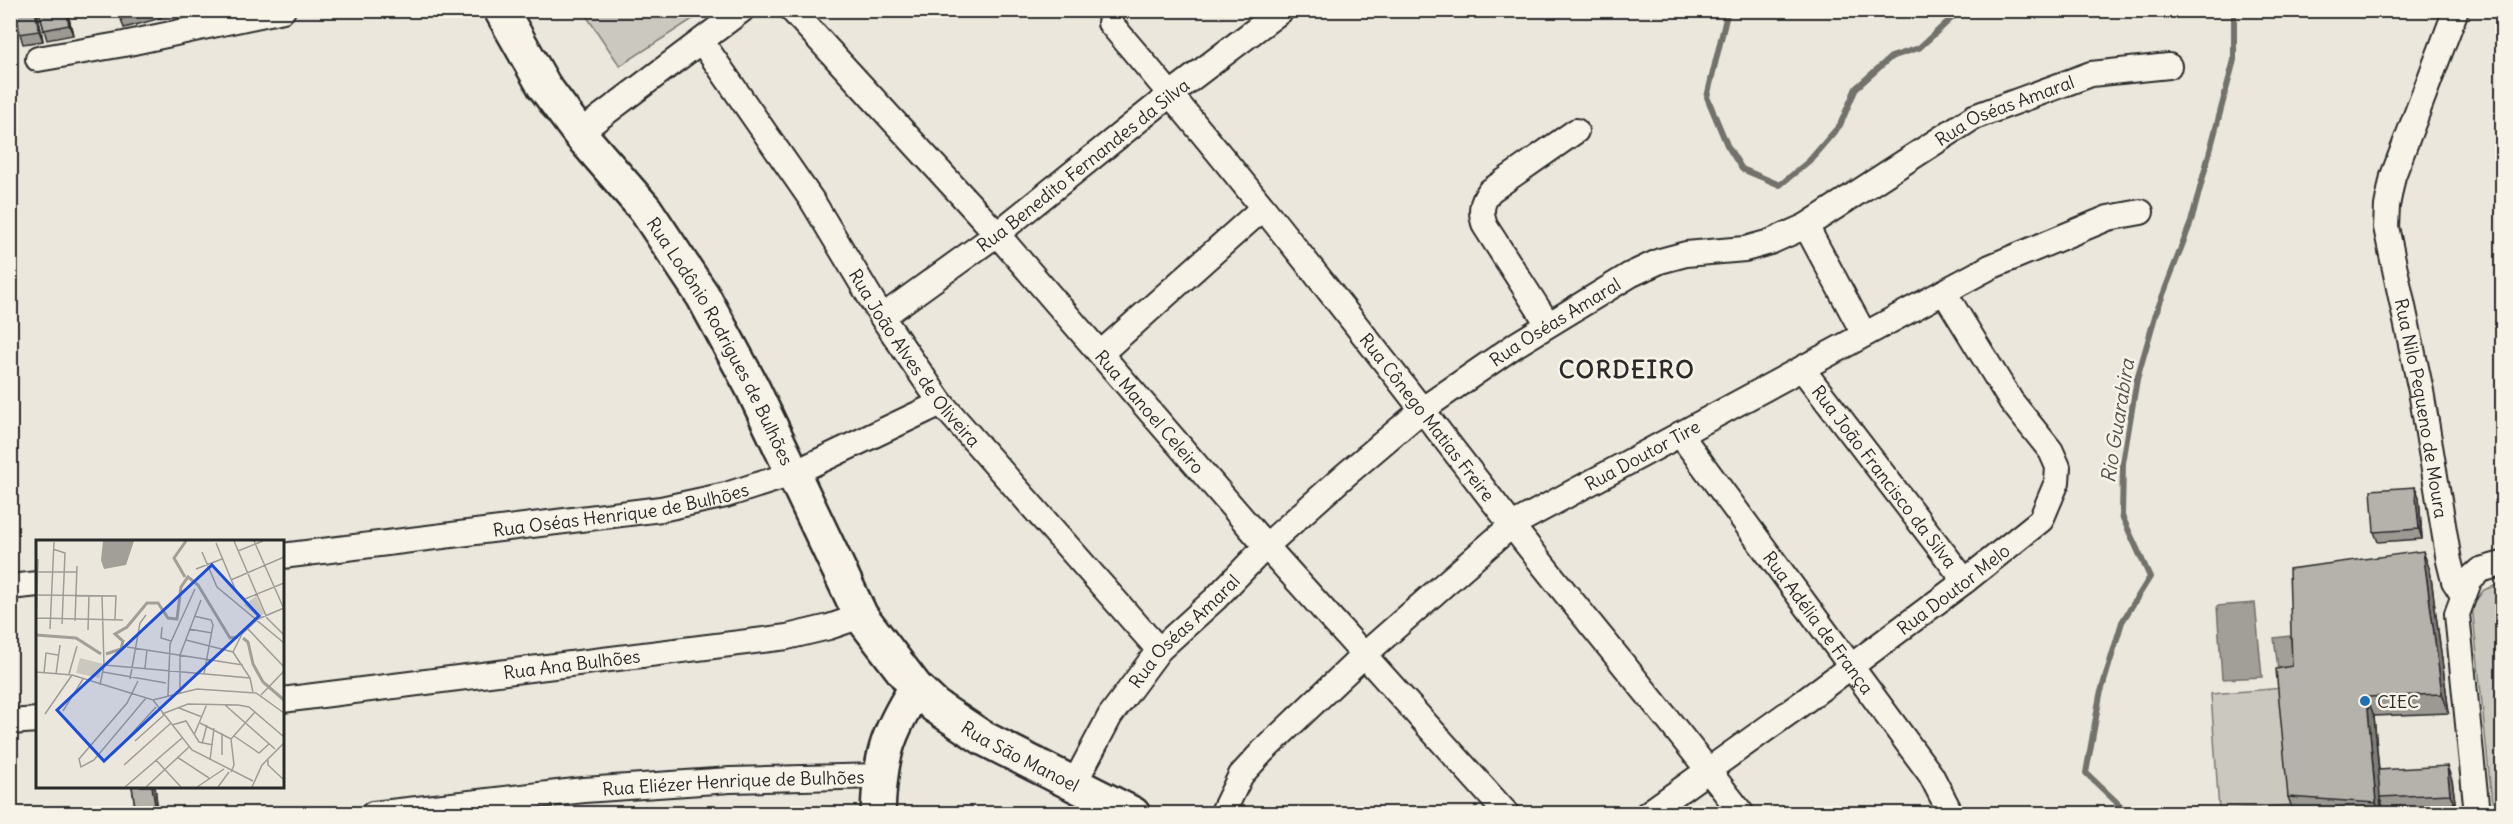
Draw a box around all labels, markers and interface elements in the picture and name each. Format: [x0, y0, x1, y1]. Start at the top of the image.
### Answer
street label: Rua Oséas Amaral [1930, 70, 2077, 151]
street label: Rua Benedito Fernandes da Silva [972, 73, 1194, 257]
street label: Rua Lodônio Rodrigues de Bulhões [642, 212, 799, 469]
street label: Rua João Alves de Oliveira [844, 264, 986, 451]
street label: Rua Oséas Amaral [1485, 272, 1625, 371]
street label: Rua Nilo Pequeno de Moura [2390, 296, 2453, 520]
street label: Rua Cônego Matias Freire [1355, 328, 1500, 506]
street label: Rua Manoel Celeiro [1090, 345, 1210, 478]
district label: CORDEIRO [1559, 354, 1695, 384]
water label: Rio Guarabira [2095, 356, 2139, 485]
street label: Rua João Francisco da Silva [1807, 380, 1962, 572]
street label: Rua Doutor Tire [1580, 414, 1704, 495]
street label: Rua Oséas Henrique de Bulhões [491, 477, 752, 541]
street label: Rua Doutor Melo [1892, 538, 2014, 639]
inset map [36, 540, 284, 788]
street label: Rua Adélia de França [1758, 546, 1879, 699]
street label: Rua Oséas Amaral [1123, 569, 1244, 692]
street label: Rua Ana Bulhões [502, 644, 642, 684]
place label: CIEC [2377, 690, 2419, 713]
marker: CIEC [2358, 694, 2372, 708]
street label: Rua São Manoel [957, 715, 1083, 796]
street label: Rua Eliézer Henrique de Bulhões [602, 765, 865, 800]

